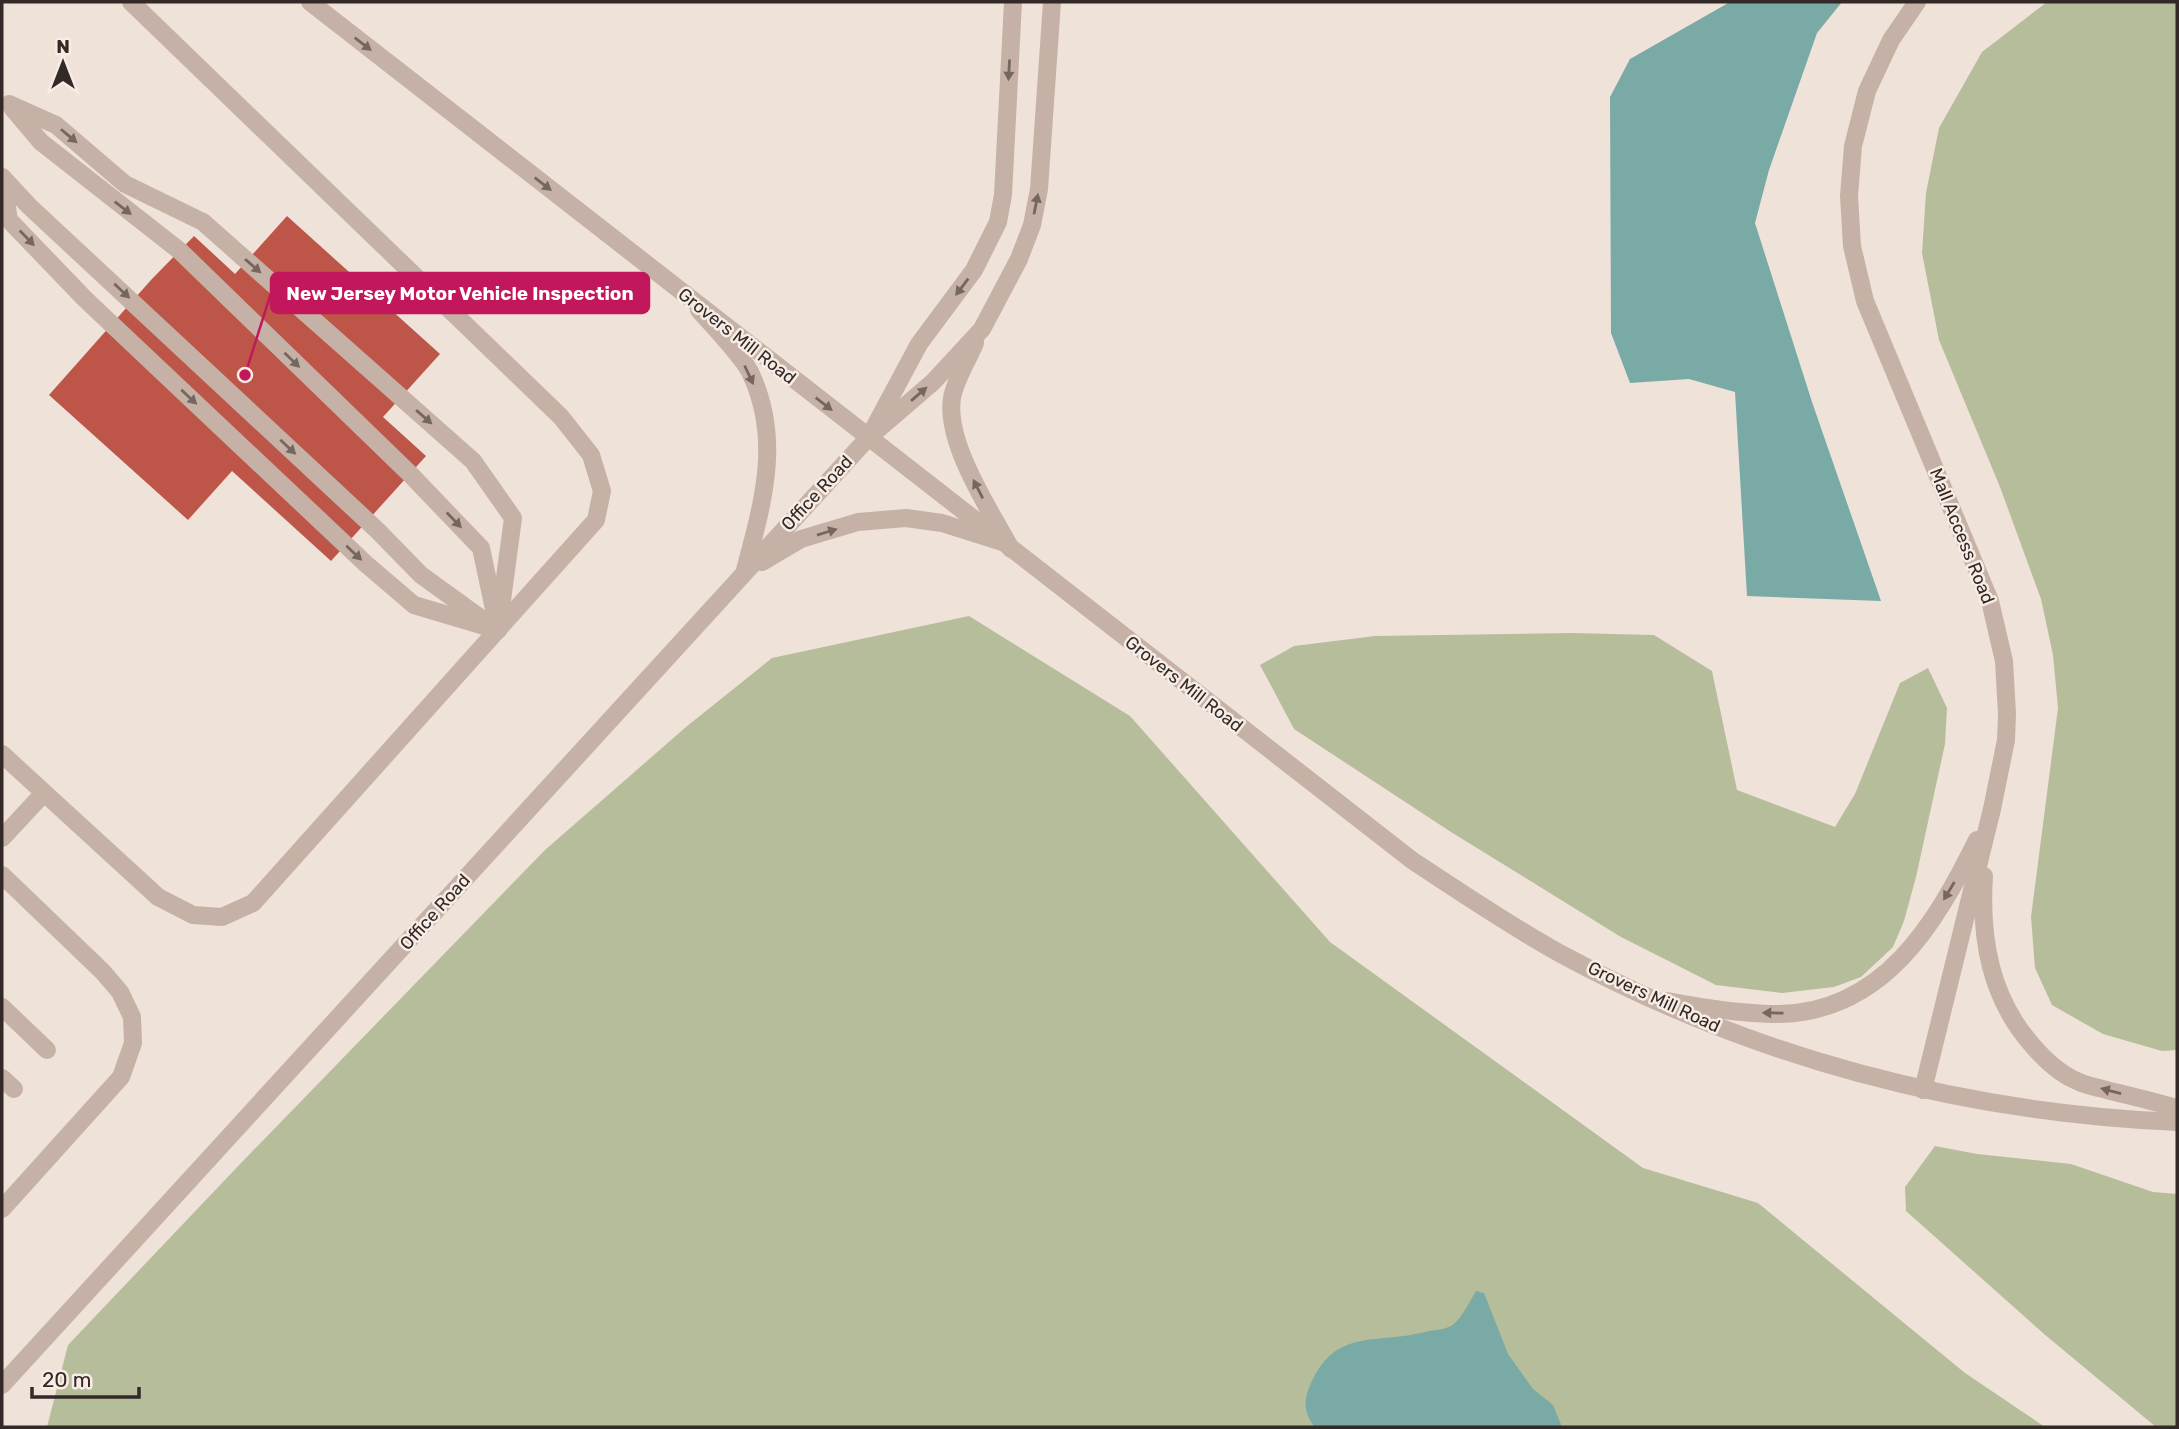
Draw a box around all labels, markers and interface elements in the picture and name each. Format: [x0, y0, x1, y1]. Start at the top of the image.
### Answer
north arrow [28, 28, 98, 98]
text: N [56, 35, 70, 58]
one-way arrow [354, 36, 372, 51]
one-way arrow [1004, 59, 1015, 81]
one-way arrow [60, 128, 77, 143]
one-way arrow [534, 176, 551, 191]
one-way arrow [1031, 193, 1042, 215]
one-way arrow [114, 201, 132, 216]
one-way arrow [18, 229, 34, 246]
one-way arrow [244, 258, 262, 274]
callout: New Jersey Motor Vehicle Inspection [271, 273, 649, 313]
one-way arrow [955, 278, 969, 296]
text: New Jersey Motor Vehicle Inspection [286, 282, 634, 305]
one-way arrow [113, 283, 130, 299]
street label: Grovers Mill Road [674, 283, 800, 389]
one-way arrow [283, 351, 300, 367]
one-way arrow [743, 364, 755, 385]
one-way arrow [911, 387, 928, 402]
one-way arrow [180, 389, 198, 405]
one-way arrow [814, 396, 832, 411]
one-way arrow [415, 409, 432, 424]
one-way arrow [279, 438, 296, 454]
street label: Office Road [777, 451, 857, 535]
street label: Mall Access Road [1925, 465, 1999, 607]
one-way arrow [973, 479, 984, 499]
one-way arrow [445, 511, 461, 528]
one-way arrow [816, 526, 837, 536]
one-way arrow [346, 545, 363, 562]
street label: Grovers Mill Road [1121, 631, 1247, 737]
street label: Office Road [395, 869, 475, 955]
one-way arrow [1943, 881, 1956, 900]
street label: Grovers Mill Road [1584, 957, 1724, 1037]
one-way arrow [1762, 1007, 1784, 1018]
one-way arrow [2100, 1085, 2122, 1096]
scale bar [32, 1356, 138, 1400]
text: 20 m [42, 1367, 91, 1392]

